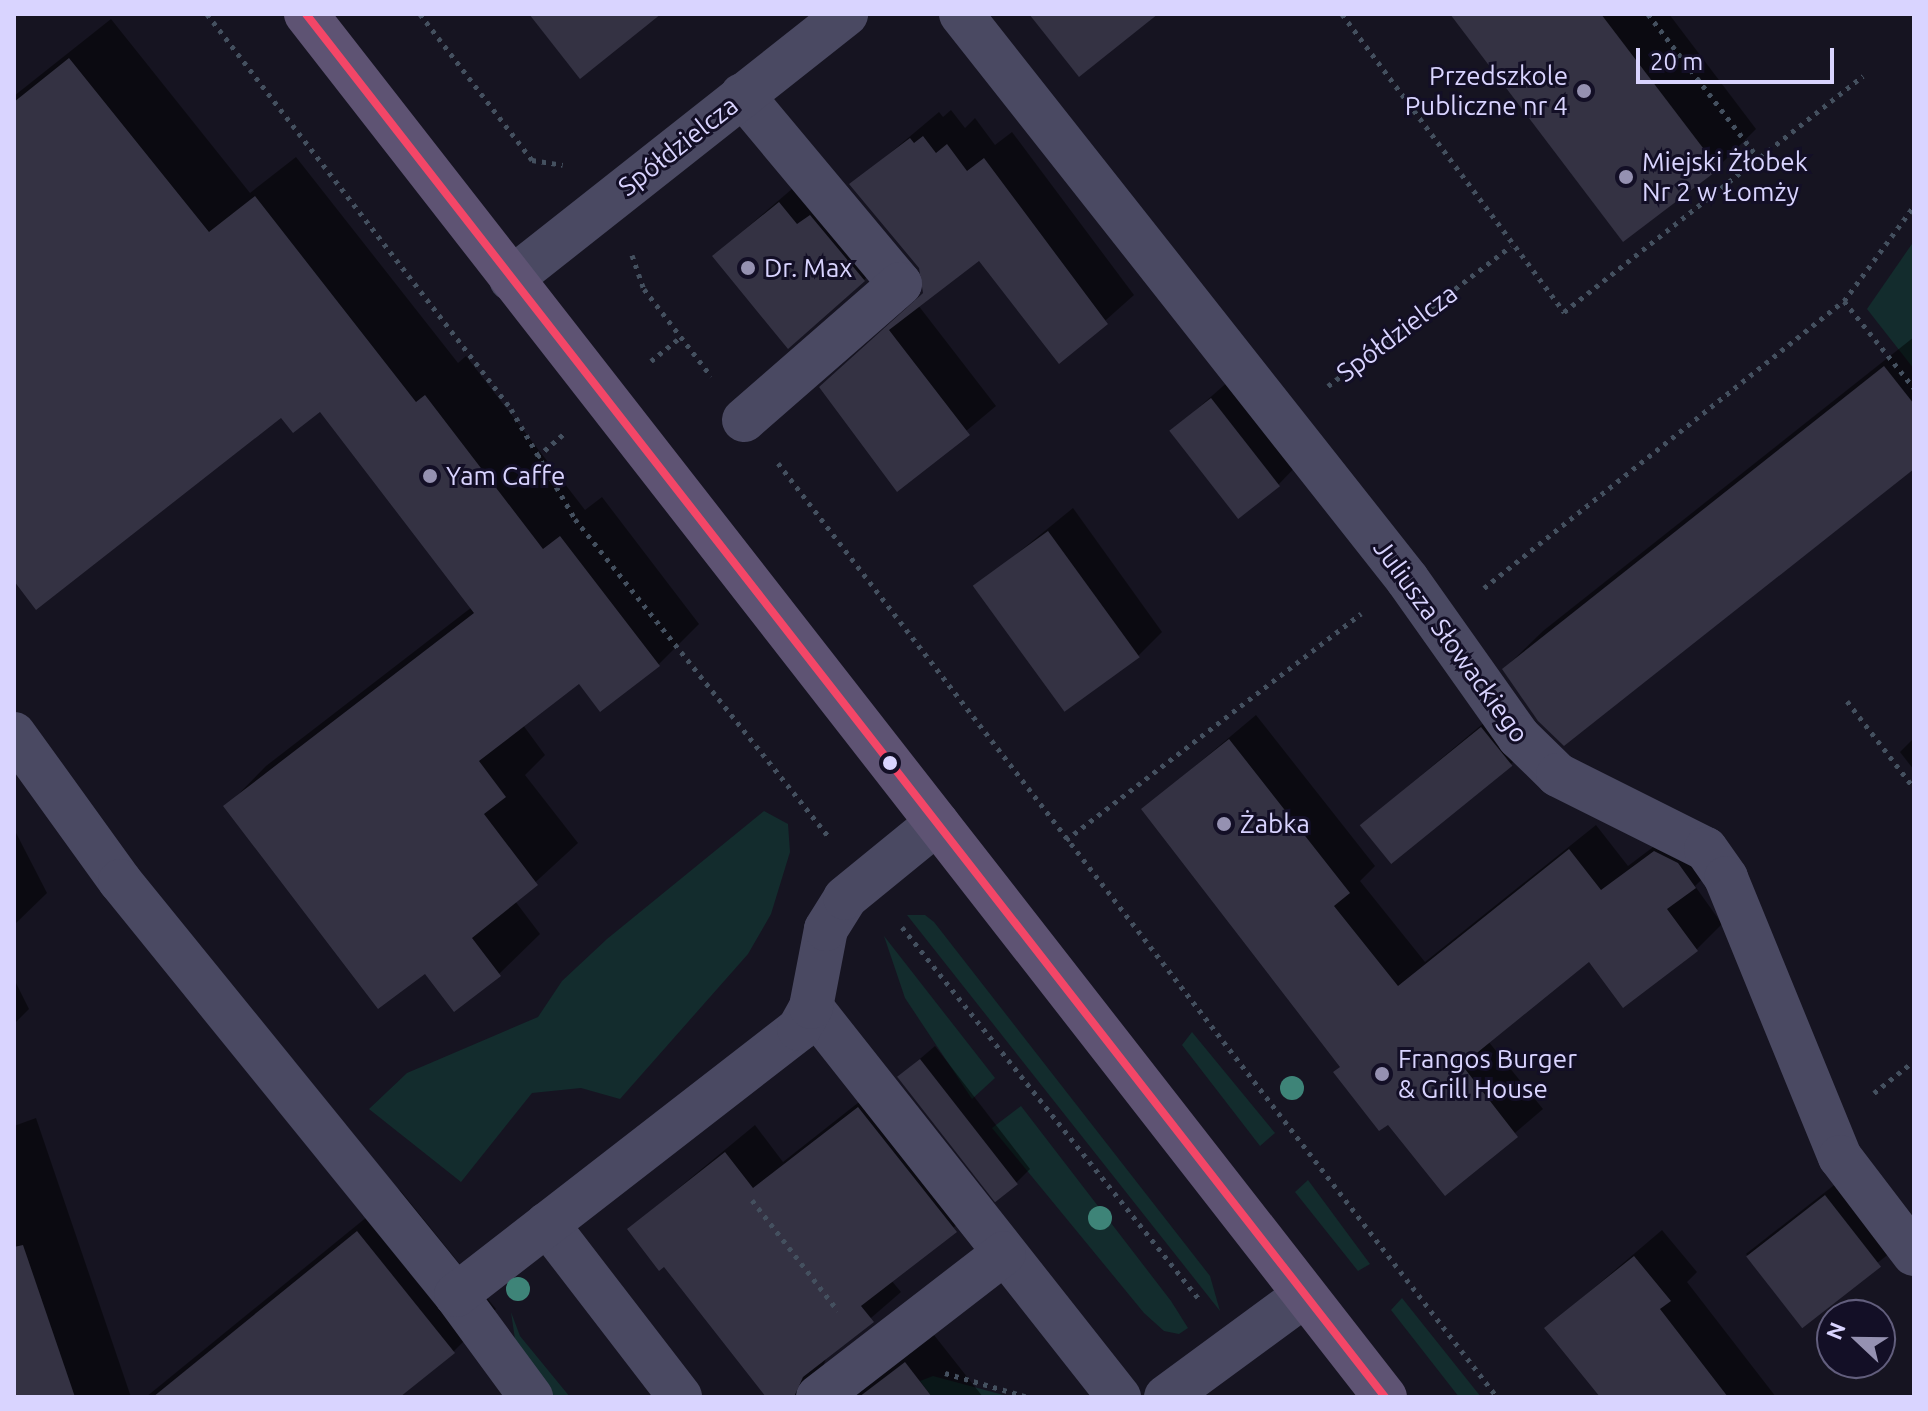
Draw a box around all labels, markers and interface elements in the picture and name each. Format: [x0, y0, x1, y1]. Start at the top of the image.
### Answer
scale bar [1640, 32, 1838, 82]
text: 20 m [1650, 48, 1703, 75]
place label: Przedszkole Publiczne nr 4 [1405, 60, 1568, 122]
marker: Przedszkole Publiczne nr 4 [1575, 82, 1593, 100]
street label: Spółdzielcza [612, 90, 744, 202]
place label: Miejski Żłobek Nr 2 w Łomży [1642, 146, 1808, 208]
marker: Miejski Żłobek Nr 2 w Łomży [1617, 168, 1635, 186]
place label: Dr. Max [764, 252, 852, 284]
marker: Dr. Max [739, 259, 757, 277]
street label: Spółdzielcza [1331, 278, 1463, 388]
place label: Yam Caffe [446, 460, 565, 492]
marker: Yam Caffe [421, 467, 439, 485]
street label: Juliusza Słowackiego [1367, 533, 1535, 749]
unlabelled marker [882, 755, 898, 771]
place label: Żabka [1240, 808, 1310, 840]
marker: Żabka [1215, 815, 1233, 833]
place label: Frangos Burger & Grill House [1398, 1043, 1577, 1104]
marker: Frangos Burger & Grill House [1373, 1065, 1391, 1083]
north arrow [1816, 1299, 1896, 1379]
text: N [1820, 1318, 1850, 1343]

